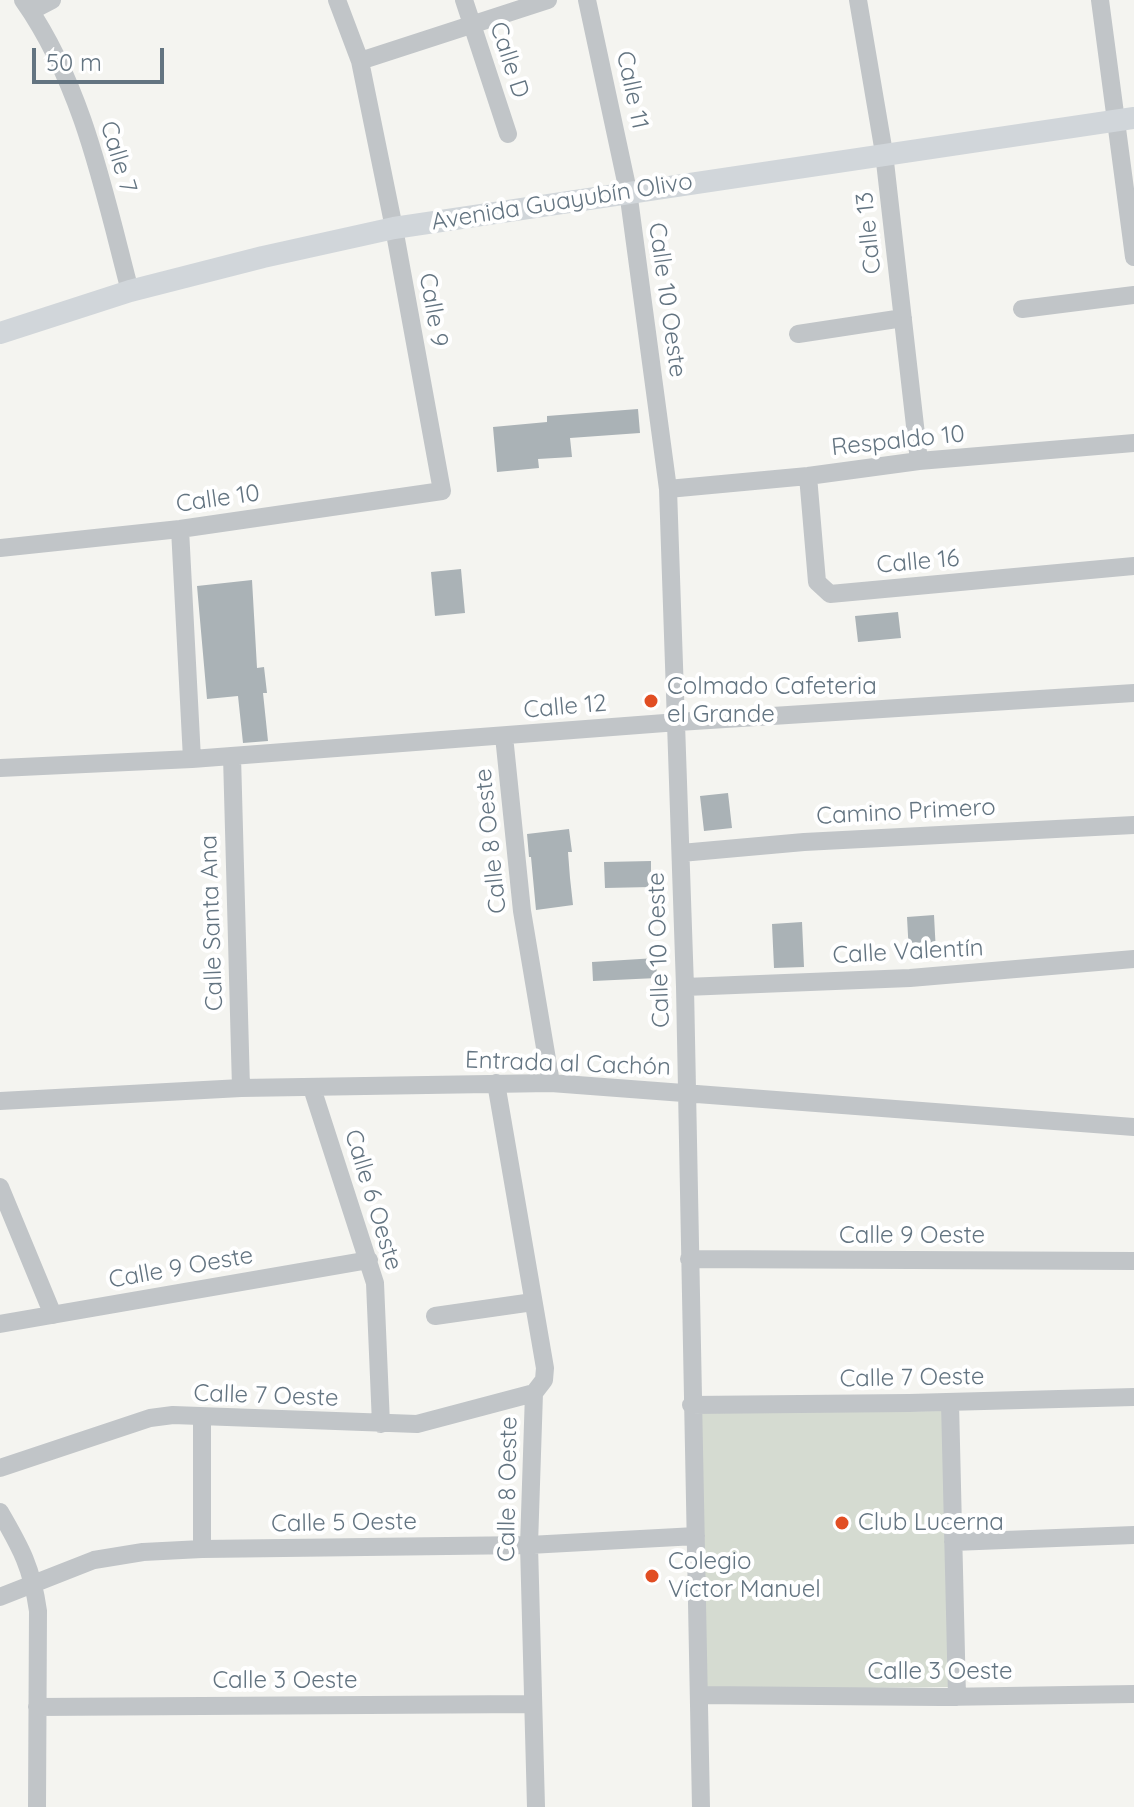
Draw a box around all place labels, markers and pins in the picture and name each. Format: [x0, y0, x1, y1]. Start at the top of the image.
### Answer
place label: Colmado Cafeteria el Grande [667, 673, 877, 729]
marker: Colmado Cafeteria el Grande [642, 692, 660, 710]
place label: Club Lucerna [858, 1509, 1004, 1537]
marker: Club Lucerna [833, 1514, 851, 1532]
place label: Colegio Víctor Manuel [668, 1548, 821, 1604]
marker: Colegio Víctor Manuel [643, 1567, 661, 1585]

